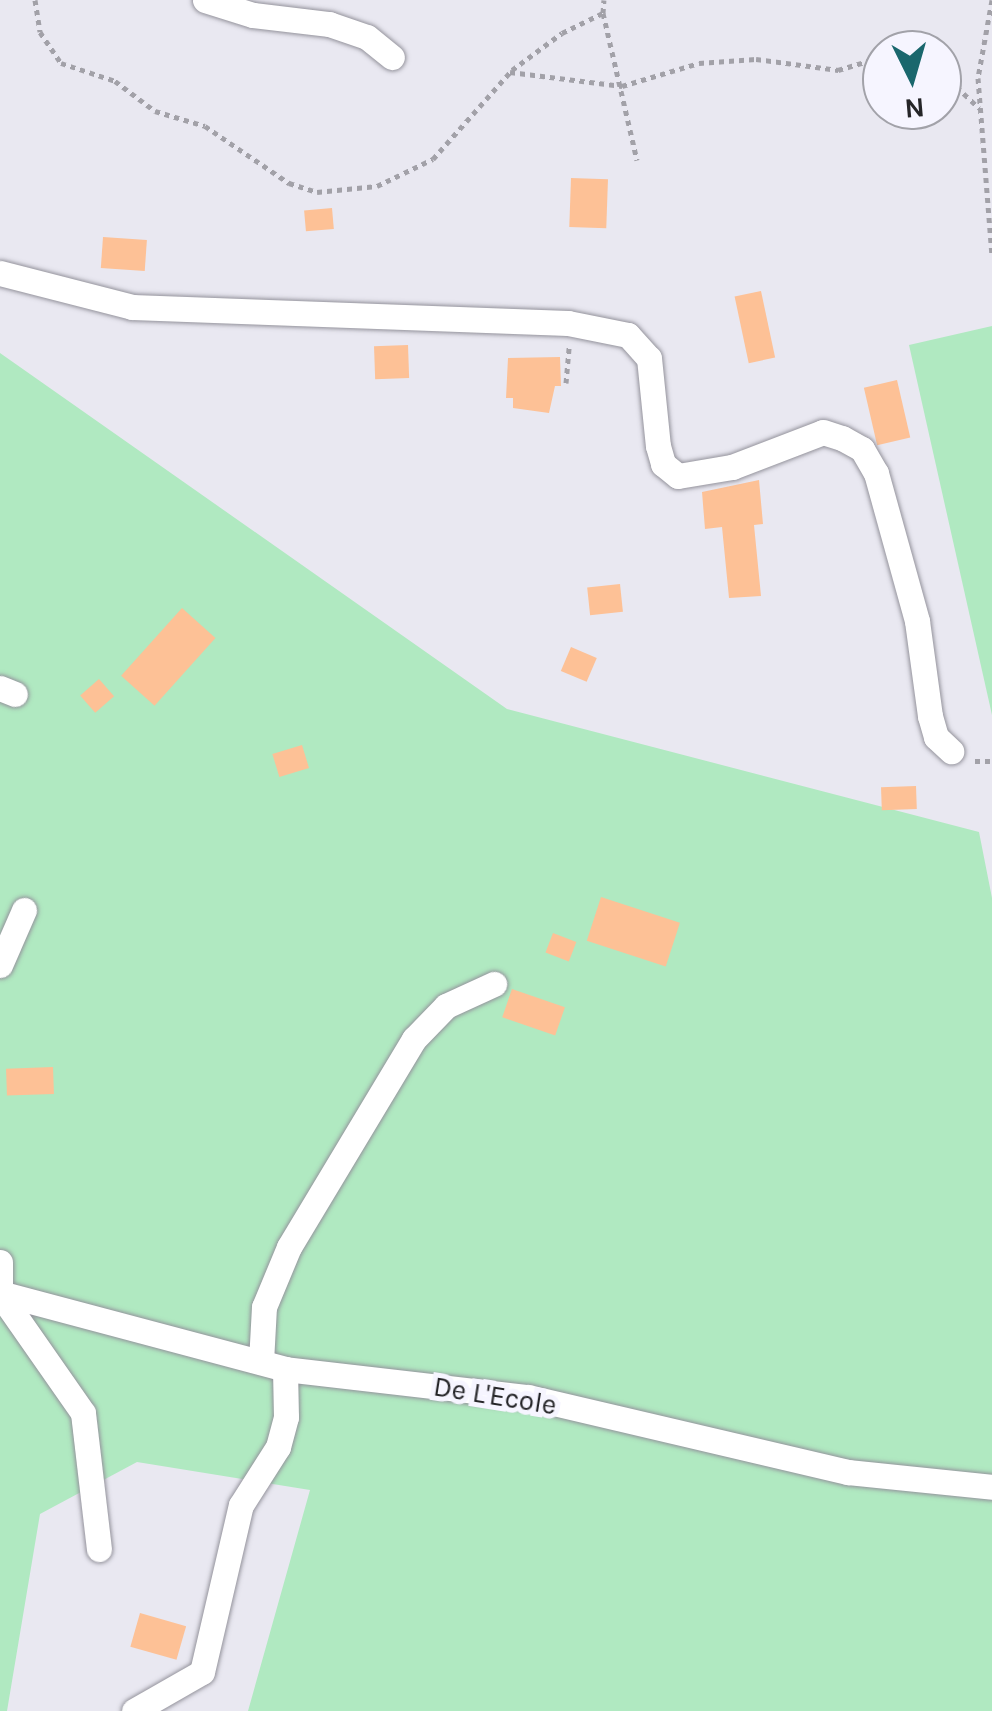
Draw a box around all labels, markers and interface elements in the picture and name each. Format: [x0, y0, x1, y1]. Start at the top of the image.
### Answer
north arrow [862, 30, 962, 130]
text: N [903, 91, 926, 126]
street label: De L'Ecole [431, 1370, 559, 1422]

